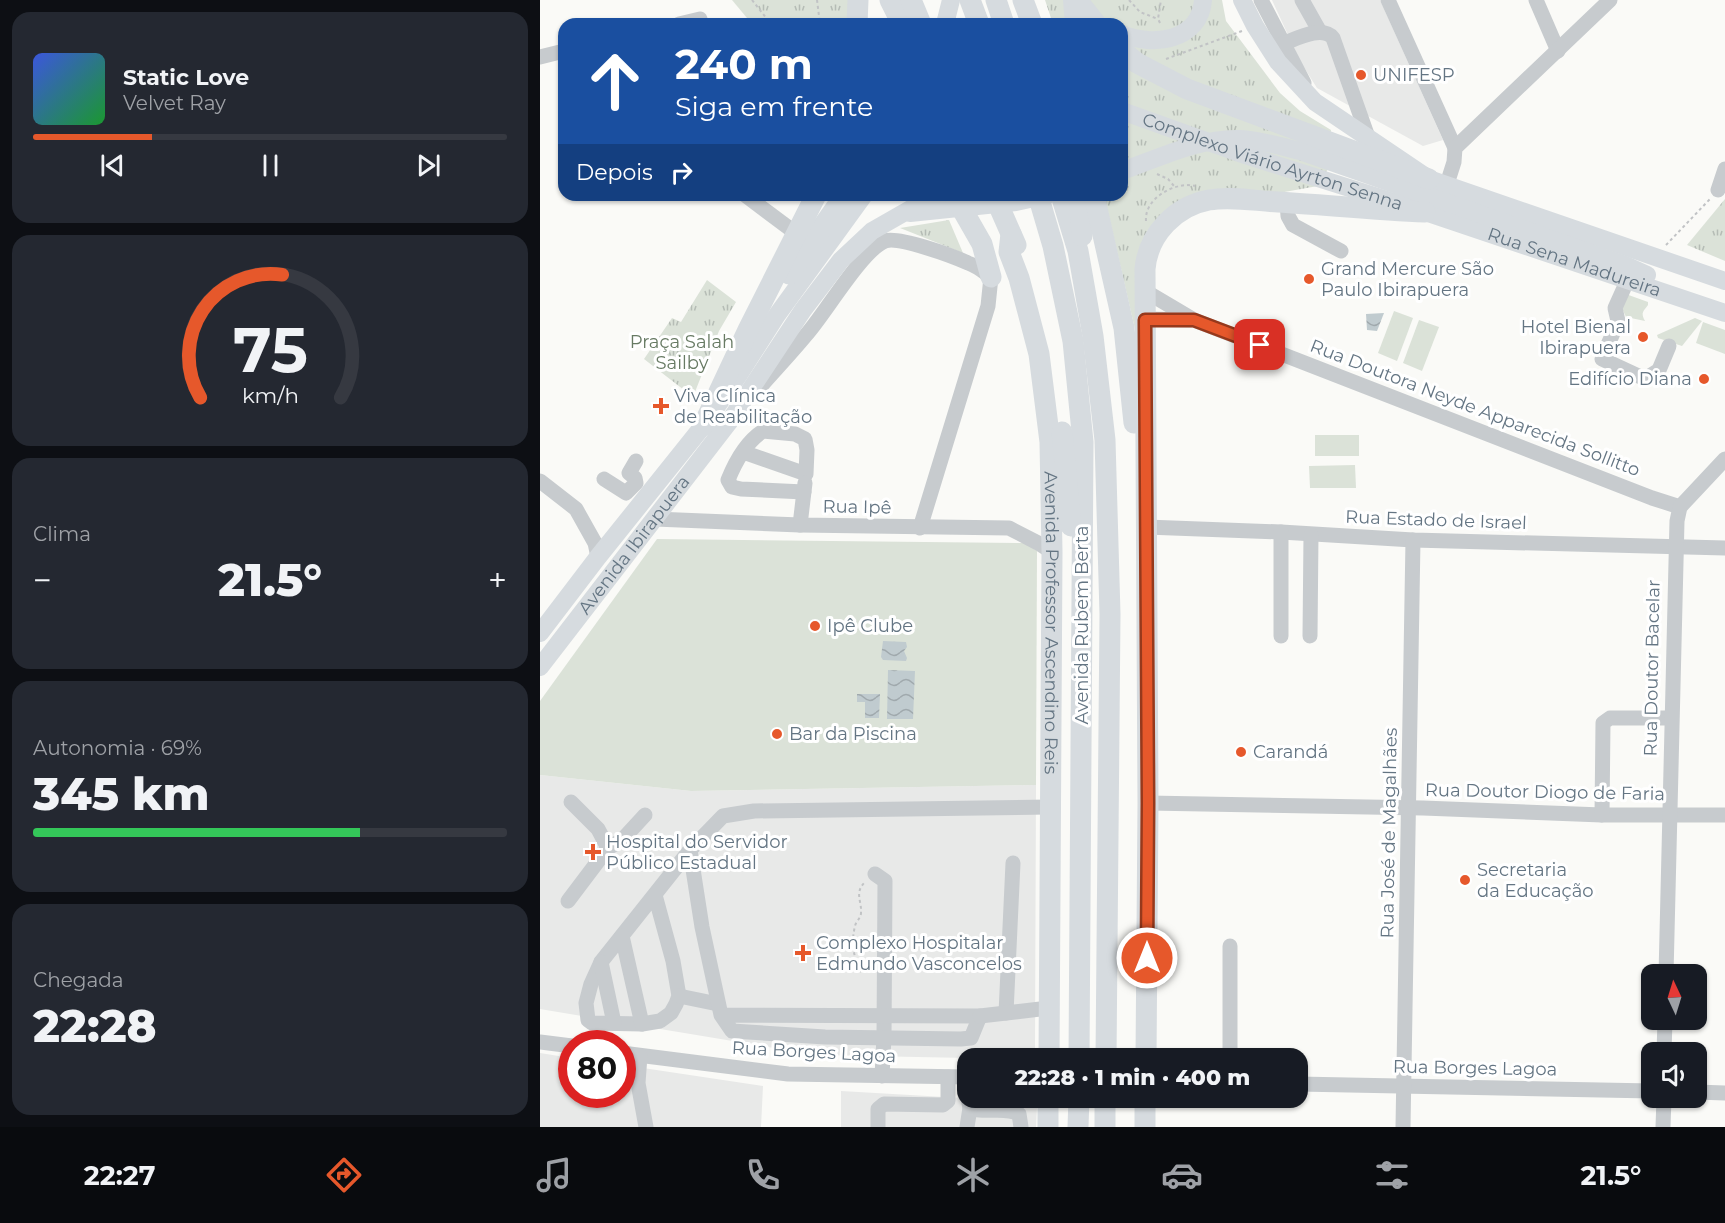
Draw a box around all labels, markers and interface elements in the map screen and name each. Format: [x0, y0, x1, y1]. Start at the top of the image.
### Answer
text: 240 m [675, 38, 813, 90]
icon: ahead [576, 42, 654, 120]
text: Static Love [123, 64, 249, 91]
place label: UNIFESP [1373, 64, 1455, 86]
marker: UNIFESP [1354, 68, 1368, 82]
text: Siga em frente [675, 90, 873, 123]
text: Velvet Ray [123, 91, 226, 115]
street label: Complexo Viário Ayrton Senna [1139, 108, 1406, 215]
icon: previous [96, 149, 129, 182]
icon: pause [254, 149, 287, 182]
icon: next [412, 149, 445, 182]
icon: right [665, 156, 698, 189]
text: Depois [576, 159, 653, 186]
street label: Rua Sena Madureira [1485, 223, 1664, 302]
place label: Grand Mercure São Paulo Ibirapuera [1321, 258, 1494, 301]
marker: Grand Mercure São Paulo Ibirapuera [1302, 272, 1316, 286]
text: 75 [233, 312, 307, 388]
place label: Hotel Bienal Ibirapuera [1521, 316, 1631, 359]
pin [1234, 319, 1285, 370]
icon: arrive [1243, 328, 1276, 361]
marker: Hotel Bienal Ibirapuera [1636, 330, 1650, 344]
park label: Praça Salah Sailby [630, 331, 734, 374]
street label: Rua Doutora Neyde Apparecida Sollitto [1307, 335, 1643, 481]
place label: Edifício Diana [1568, 368, 1692, 390]
marker: Edifício Diana [1697, 372, 1711, 386]
text: km/h [241, 382, 299, 408]
place label: Viva Clínica de Reabilitação [674, 385, 812, 428]
marker: Viva Clínica de Reabilitação [652, 397, 670, 415]
street label: Avenida Ibirapuera [574, 471, 694, 619]
street label: Avenida Professor Ascendino Reis [1040, 471, 1063, 775]
street label: Rua Ipê [822, 495, 892, 519]
street label: Rua Estado de Israel [1345, 506, 1527, 534]
text: Clima [33, 522, 91, 546]
street label: Avenida Rubem Berta [1071, 526, 1093, 724]
text: 21.5° [218, 552, 322, 607]
text: − [33, 560, 52, 600]
text: + [488, 560, 507, 600]
street label: Rua Doutor Bacelar [1639, 580, 1665, 756]
place label: Ipê Clube [827, 615, 913, 637]
marker: Ipê Clube [808, 619, 822, 633]
place label: Bar da Piscina [789, 723, 917, 745]
marker: Bar da Piscina [770, 727, 784, 741]
street label: Rua José de Magalhães [1376, 727, 1402, 939]
text: Autonomia · 69% [33, 736, 202, 760]
place label: Carandá [1253, 741, 1328, 763]
marker: Carandá [1234, 745, 1248, 759]
text: 345 km [33, 766, 209, 821]
street label: Rua Doutor Diogo de Faria [1425, 779, 1665, 805]
place label: Hospital do Servidor Público Estadual [606, 831, 788, 874]
marker: Hospital do Servidor Público Estadual [584, 843, 602, 861]
place label: Secretaria da Educação [1477, 859, 1594, 902]
marker: Secretaria da Educação [1458, 873, 1472, 887]
position arrow [1115, 926, 1179, 990]
place label: Complexo Hospitalar Edmundo Vasconcelos [816, 932, 1022, 975]
marker: Complexo Hospitalar Edmundo Vasconcelos [794, 944, 812, 962]
north arrow [1641, 964, 1707, 1030]
map controls [1641, 964, 1707, 1108]
text: Chegada [33, 968, 124, 992]
text: 22:28 [33, 998, 157, 1053]
speed limit sign: 80 [558, 1030, 636, 1108]
street label: Rua Borges Lagoa [731, 1037, 897, 1067]
button: sound [1641, 1042, 1707, 1108]
street label: Rua Borges Lagoa [1393, 1056, 1557, 1080]
text: 22:28 · 1 min · 400 m [1015, 1064, 1250, 1091]
icon: directions [323, 1154, 365, 1196]
icon: music [533, 1154, 575, 1196]
icon: phone [742, 1154, 784, 1196]
icon: climate [952, 1154, 994, 1196]
icon: car [1161, 1154, 1203, 1196]
icon: filters [1371, 1154, 1413, 1196]
text: 22:27 [84, 1159, 155, 1192]
text: 21.5° [1580, 1159, 1641, 1192]

